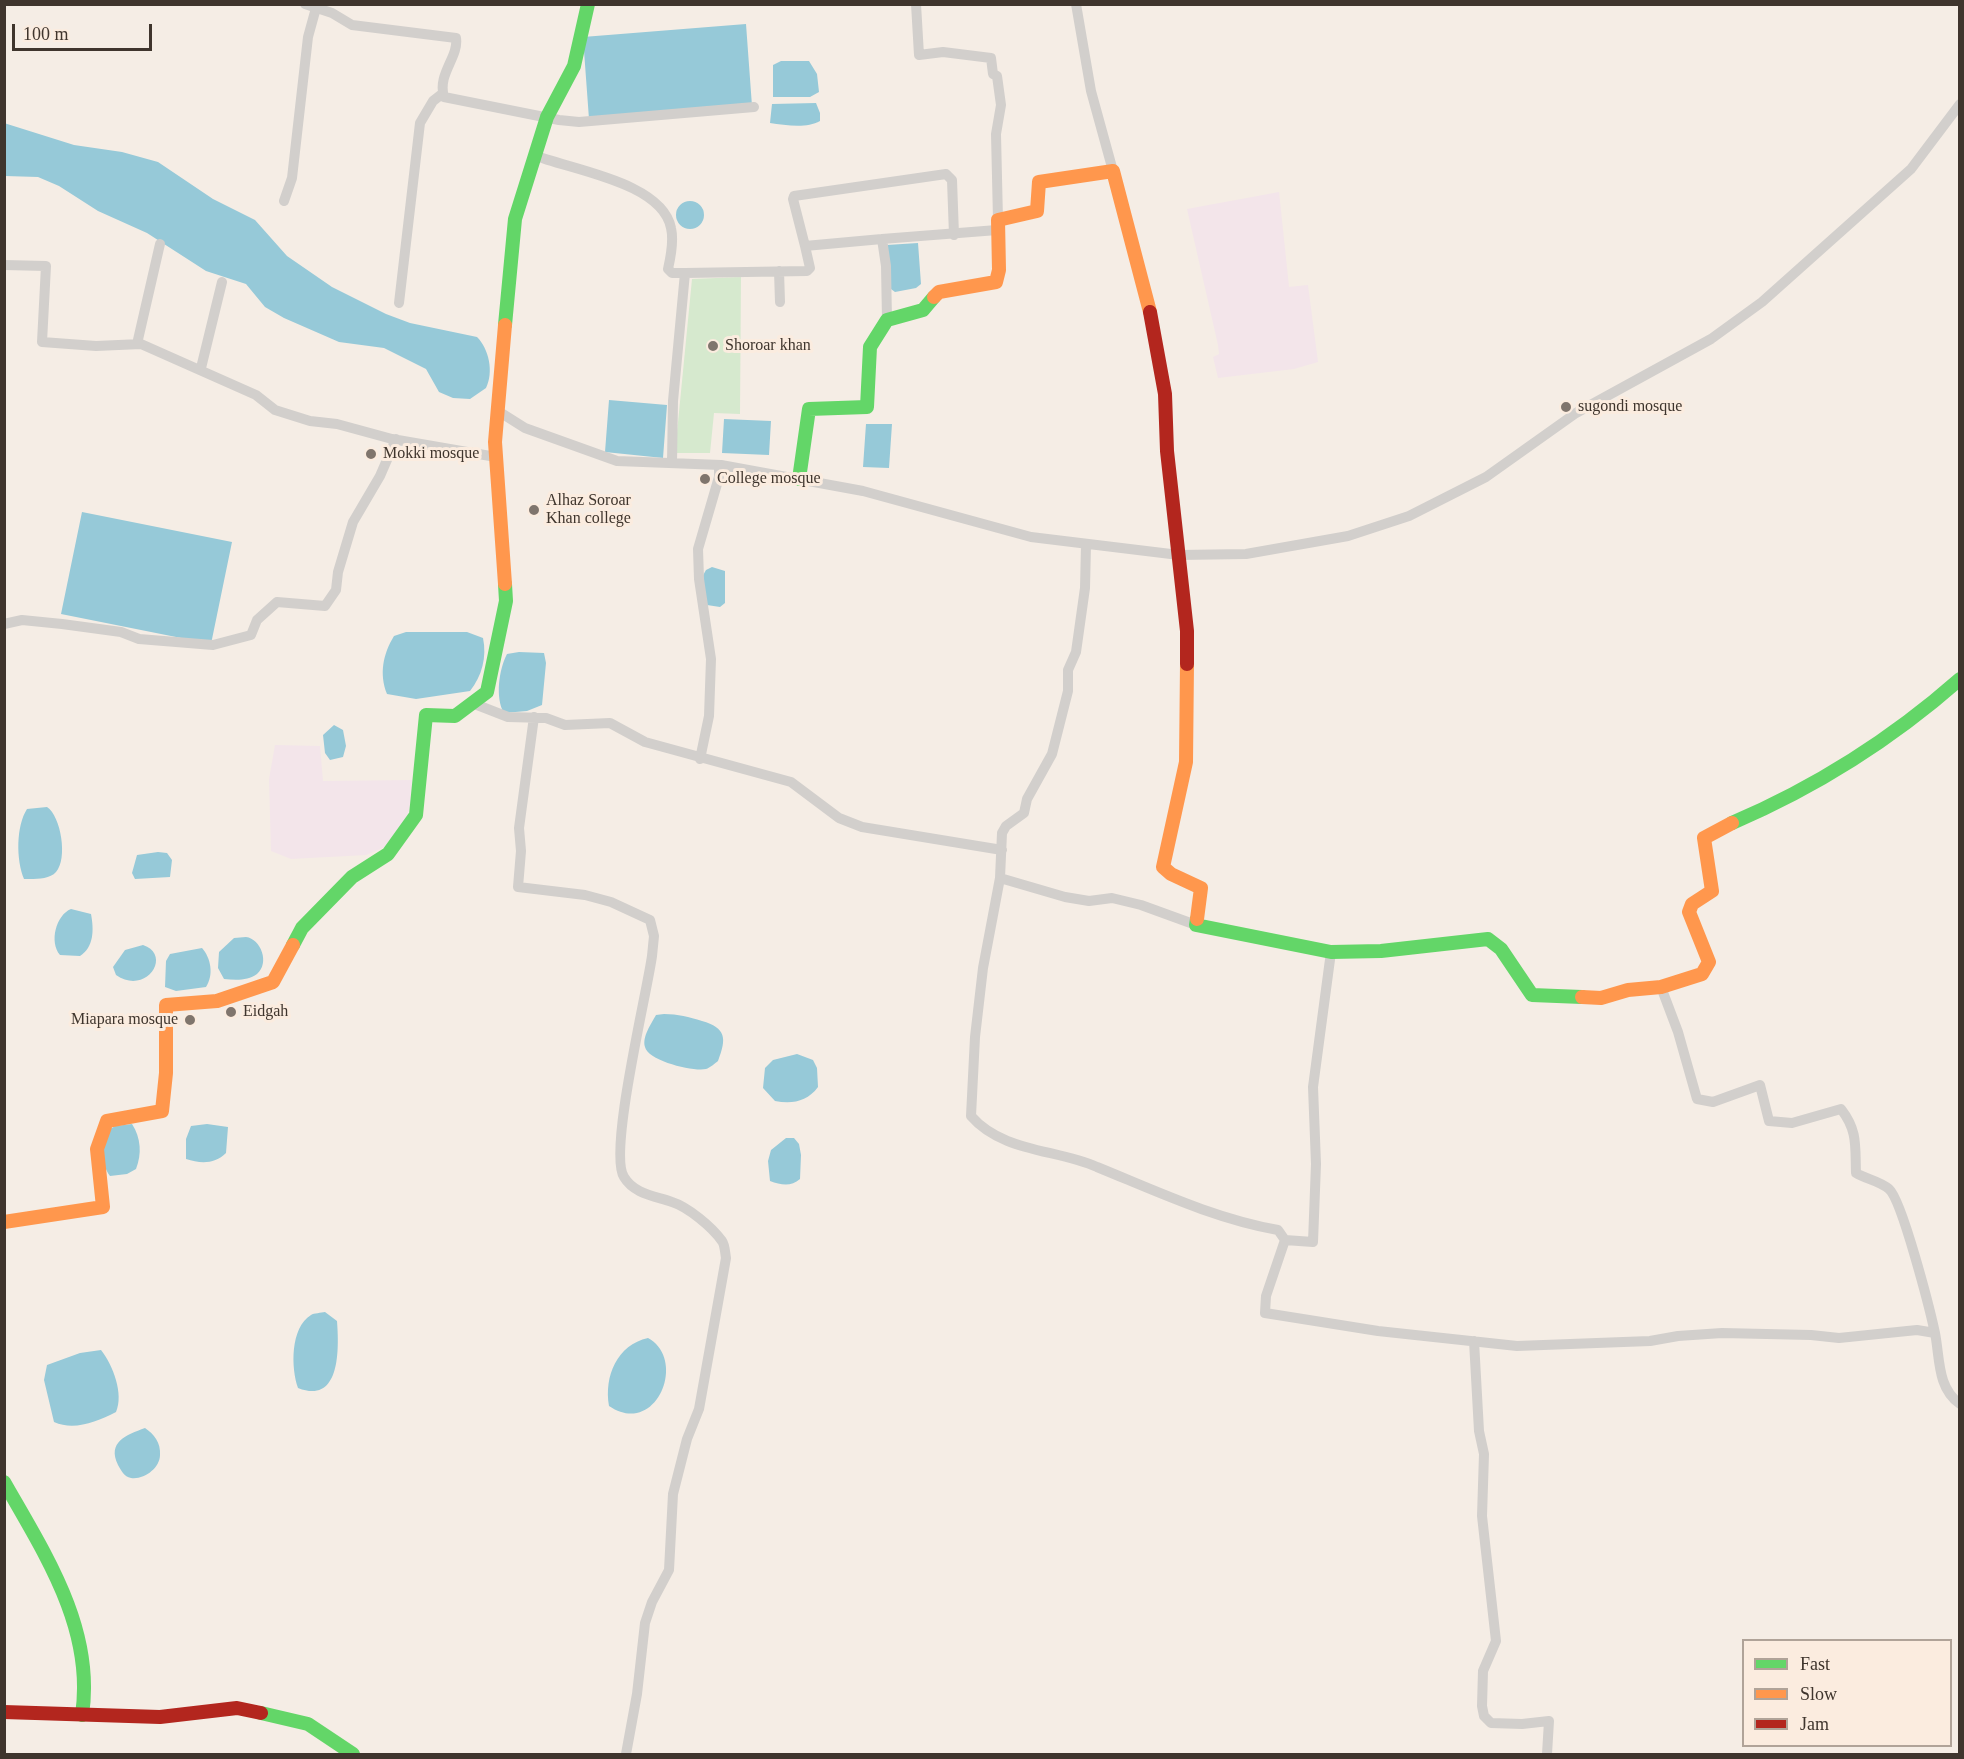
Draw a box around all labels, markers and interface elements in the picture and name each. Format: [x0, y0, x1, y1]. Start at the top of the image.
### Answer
scale bar [15, 12, 154, 50]
text: 100 m [23, 24, 69, 44]
place label: Shoroar khan [725, 336, 826, 356]
marker: Shoroar khan [706, 339, 720, 353]
place label: sugondi mosque [1578, 397, 1704, 417]
marker: sugondi mosque [1559, 400, 1573, 414]
place label: Mokki mosque [383, 444, 494, 464]
marker: Mokki mosque [364, 447, 378, 461]
place label: College mosque [717, 469, 838, 489]
marker: College mosque [698, 472, 712, 486]
place label: Alhaz Soroar Khan college [546, 491, 642, 529]
marker: Alhaz Soroar Khan college [527, 503, 541, 517]
place label: Eidgah [243, 1002, 295, 1022]
marker: Eidgah [224, 1005, 238, 1019]
place label: Miapara mosque [51, 1010, 178, 1030]
marker: Miapara mosque [183, 1013, 197, 1027]
legend [1742, 1639, 1952, 1747]
text: Fast [1800, 1654, 1830, 1674]
text: Slow [1800, 1684, 1837, 1704]
text: Jam [1800, 1714, 1829, 1734]

